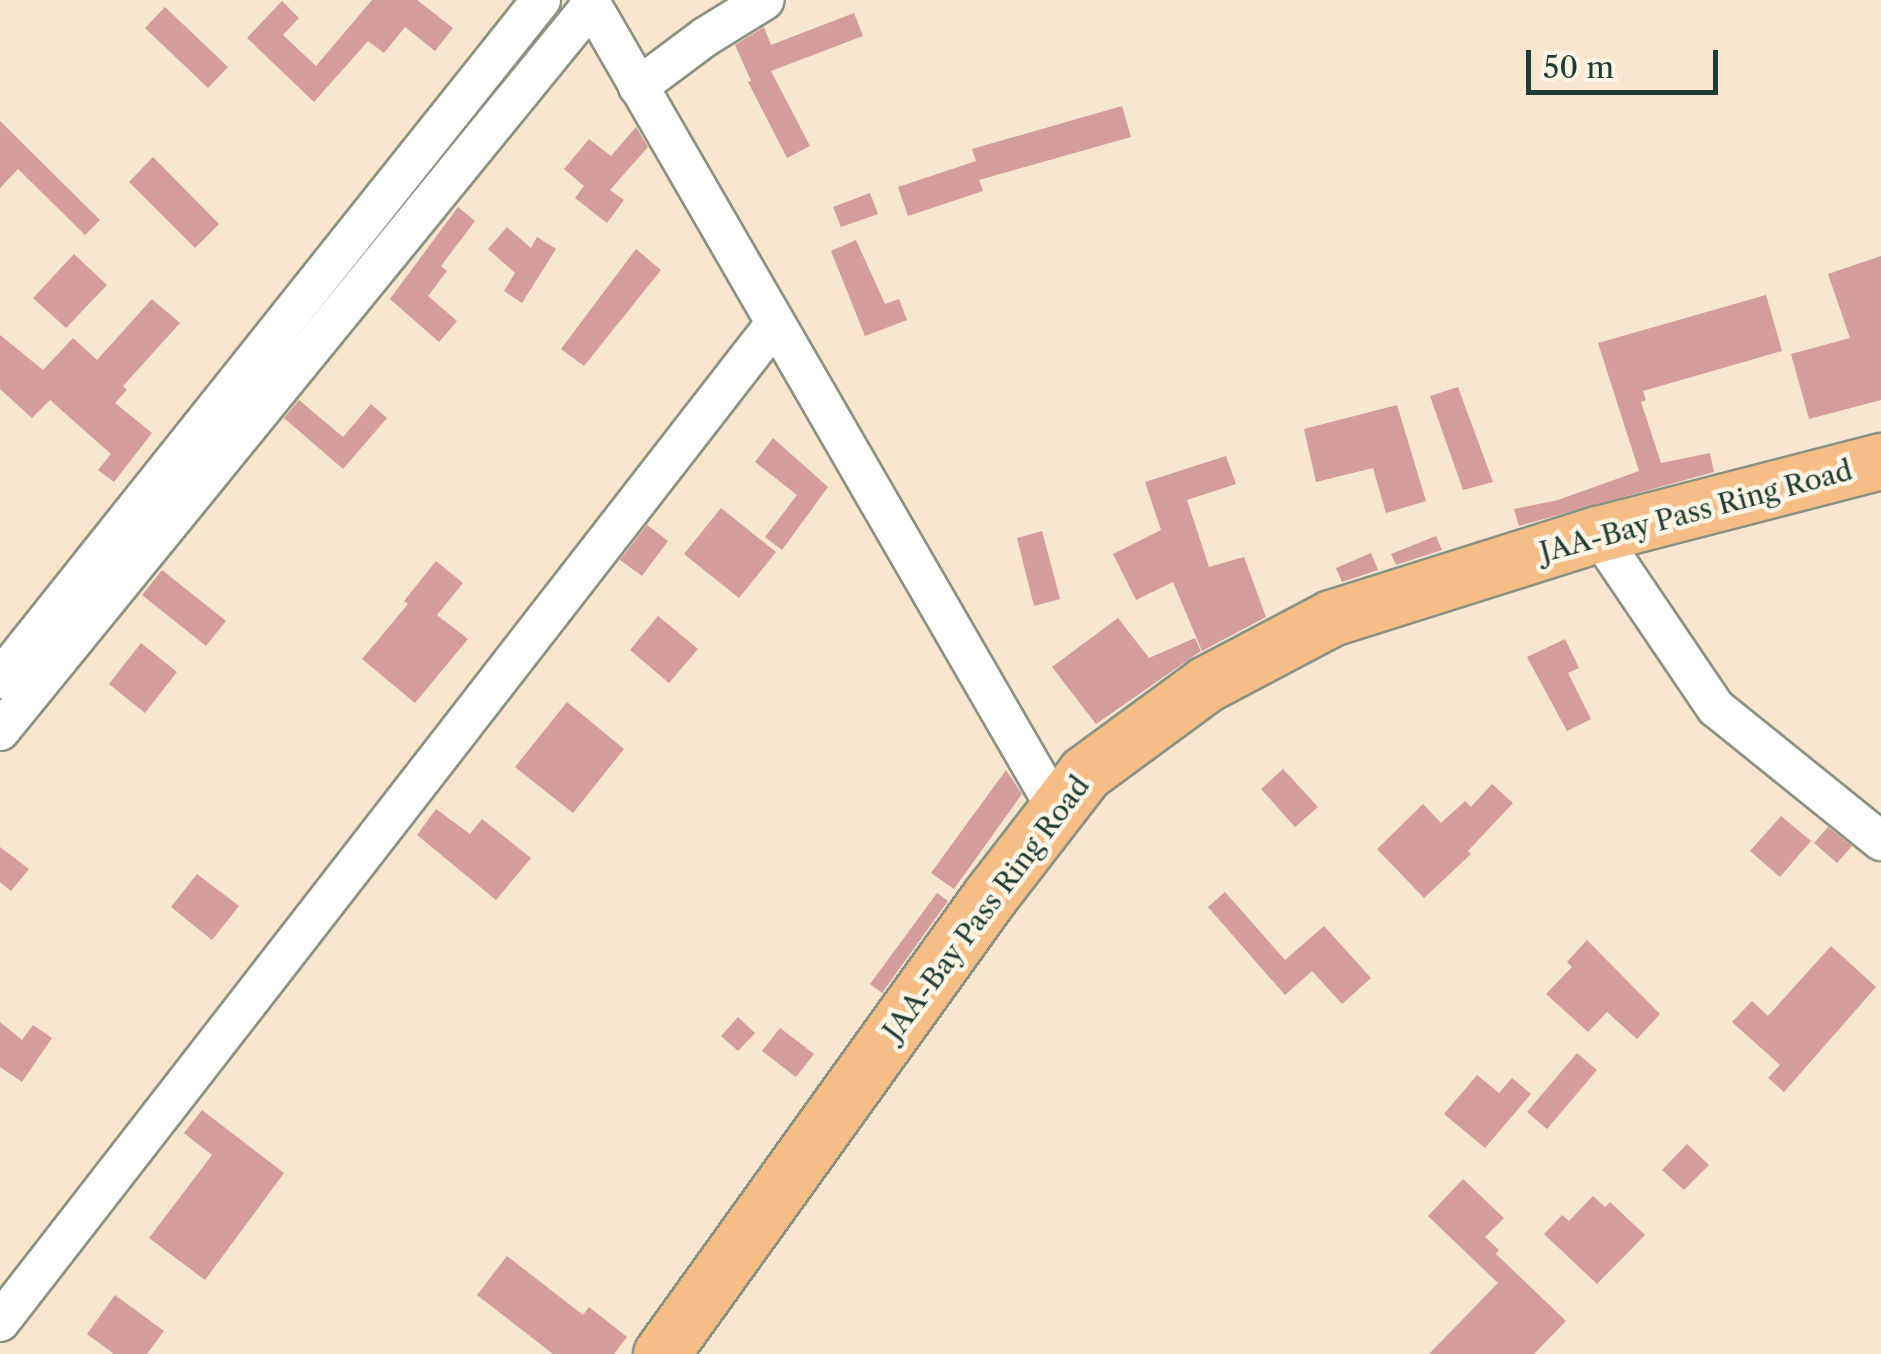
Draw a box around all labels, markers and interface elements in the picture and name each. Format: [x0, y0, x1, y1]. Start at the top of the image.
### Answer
scale bar [1531, 30, 1724, 92]
text: 50 m [1543, 49, 1614, 86]
street label: JAA-Bay Pass Ring Road [1536, 453, 1856, 569]
street label: JAA-Bay Pass Ring Road [875, 769, 1097, 1047]

